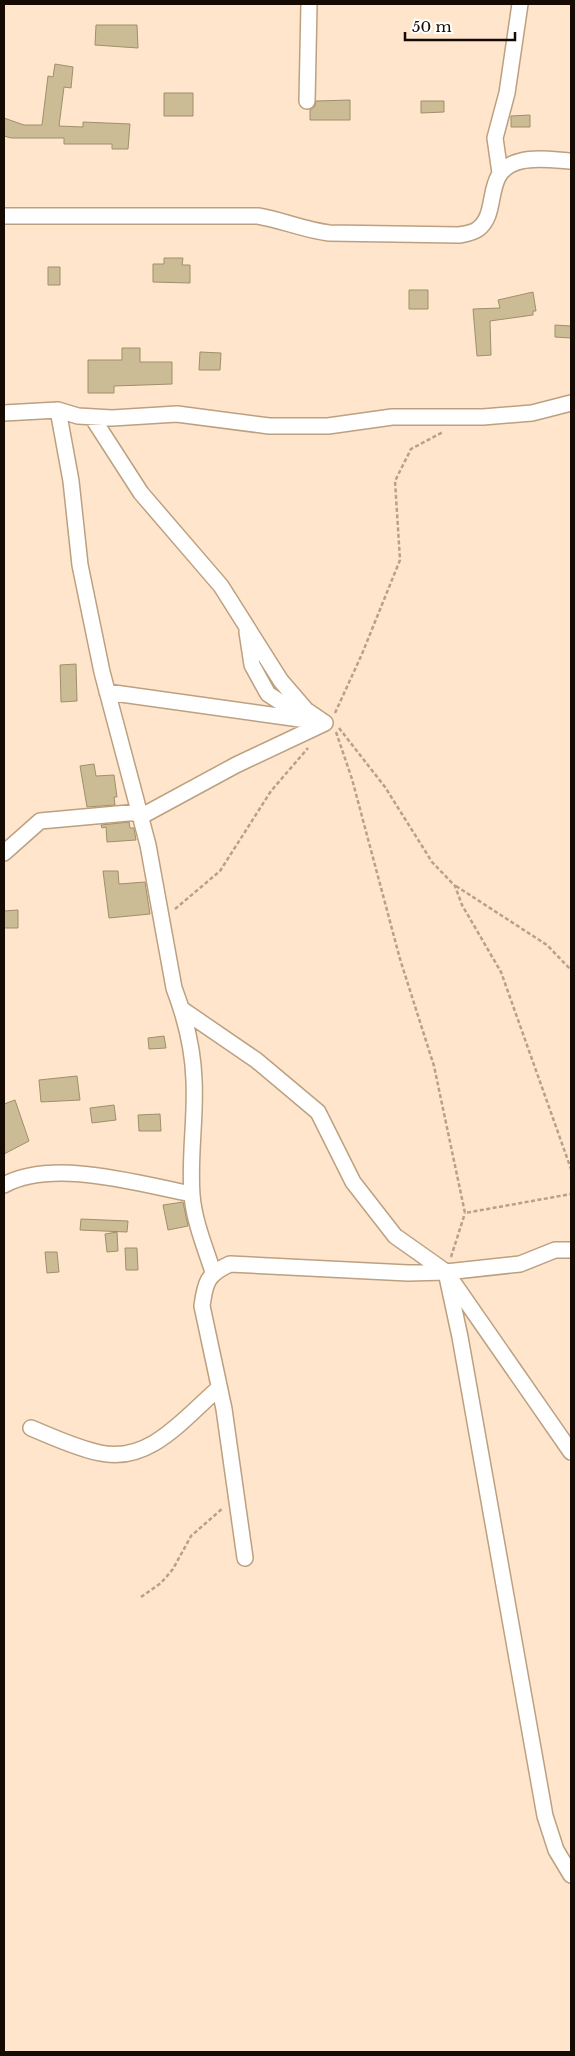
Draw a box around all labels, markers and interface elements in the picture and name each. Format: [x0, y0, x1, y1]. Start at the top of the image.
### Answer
scale bar [405, 10, 515, 42]
text: 50 m [412, 17, 452, 36]

